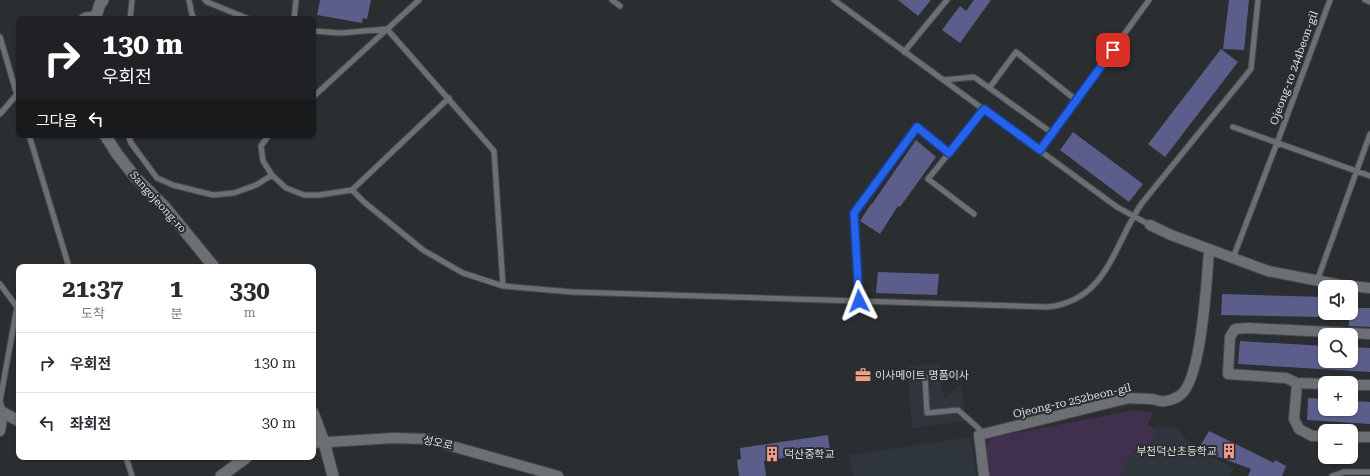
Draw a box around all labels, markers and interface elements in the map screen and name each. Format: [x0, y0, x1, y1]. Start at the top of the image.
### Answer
street label: Ojeong-ro 244beon-gil [1267, 9, 1321, 127]
text: 130 m [102, 28, 183, 61]
icon: right [36, 32, 88, 84]
pin [1096, 33, 1130, 67]
icon: arrive [1102, 39, 1124, 61]
text: 우회전 [102, 66, 152, 87]
icon: left [85, 108, 107, 130]
text: 그다음 [36, 112, 77, 130]
street label: Sangojeong-ro [127, 169, 189, 236]
text: 21:37 [62, 275, 124, 303]
text: 1 [170, 275, 183, 303]
text: 330 [229, 277, 270, 305]
position arrow [838, 280, 880, 322]
map controls [1318, 280, 1358, 464]
button: sound [1318, 280, 1358, 320]
text: m [244, 305, 256, 320]
text: 도착 [81, 306, 105, 321]
text: 분 [170, 306, 182, 321]
button: search [1318, 328, 1358, 368]
icon: right [36, 352, 58, 374]
text: 130 m [253, 354, 296, 372]
text: 우회전 [70, 355, 111, 373]
office icon: 이사메이트 명품이사 [854, 366, 872, 384]
place label: 이사메이트 명품이사 [875, 369, 969, 382]
button: + [1318, 376, 1358, 416]
street label: Ojeong-ro 252beon-gil [1012, 381, 1133, 421]
icon: left [36, 412, 58, 434]
text: 30 m [262, 414, 296, 432]
text: 좌회전 [70, 415, 111, 433]
button: − [1318, 424, 1358, 464]
street label: 성오로 [422, 433, 454, 453]
building icon: 부천덕산초등학교 [1220, 442, 1238, 460]
building icon: 덕산중학교 [763, 445, 781, 463]
place label: 부천덕산초등학교 [1136, 445, 1217, 458]
place label: 덕산중학교 [784, 448, 835, 461]

